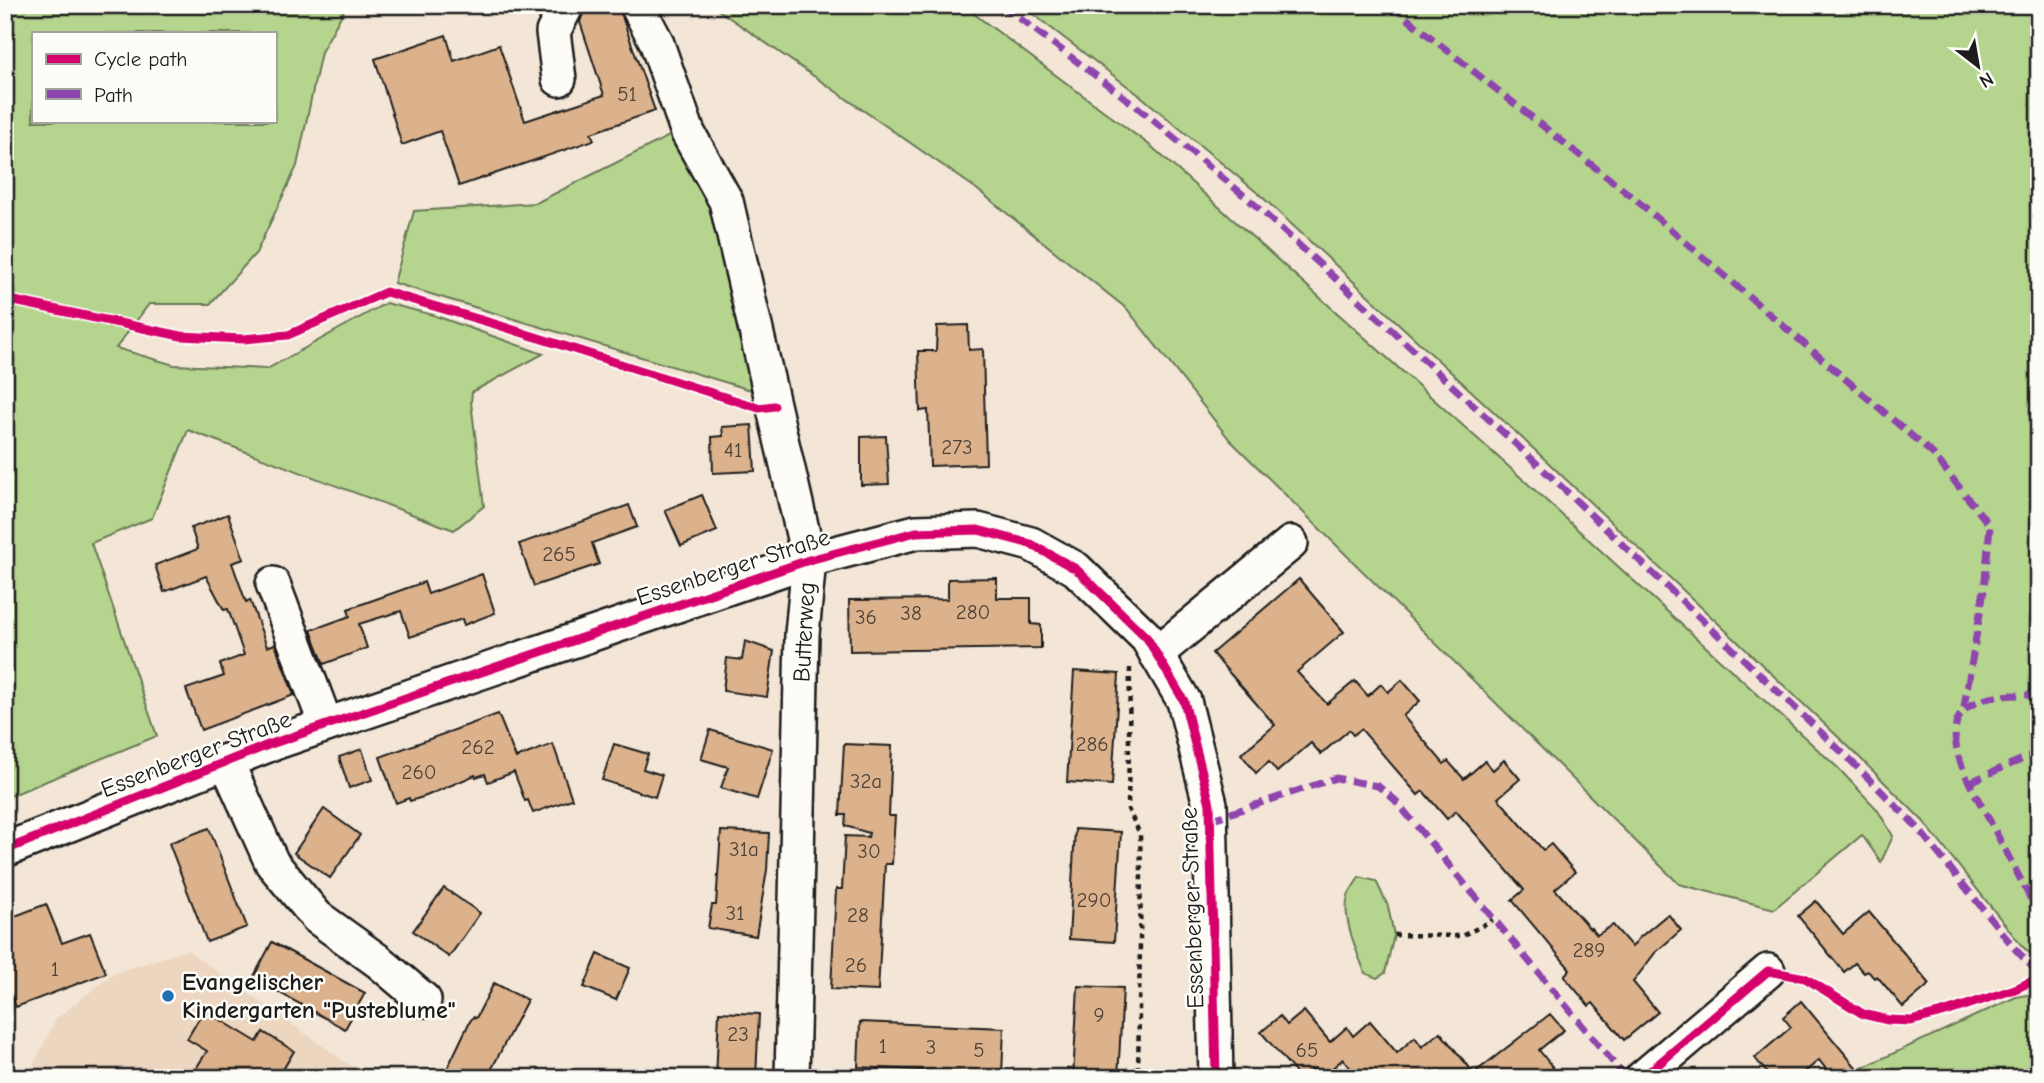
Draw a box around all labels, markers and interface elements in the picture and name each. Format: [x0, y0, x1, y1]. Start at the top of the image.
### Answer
legend [32, 32, 276, 122]
north arrow [1942, 32, 2012, 102]
text: Cycle path [94, 47, 187, 71]
text: N [1975, 67, 1997, 92]
house number: 51 [617, 82, 637, 106]
text: Path [94, 83, 133, 107]
house number: 273 [941, 435, 973, 459]
house number: 41 [724, 438, 742, 462]
street label: Essenberger Straße [633, 522, 833, 612]
house number: 265 [542, 542, 576, 566]
street label: Butterweg [787, 581, 821, 683]
house number: 280 [956, 600, 990, 624]
house number: 38 [900, 601, 922, 625]
house number: 36 [855, 605, 877, 629]
street label: Essenberger Straße [97, 705, 295, 803]
house number: 286 [1075, 732, 1109, 756]
house number: 262 [461, 735, 495, 759]
house number: 260 [401, 760, 437, 784]
house number: 32a [850, 769, 882, 793]
street label: Essenberger Straße [1174, 807, 1210, 1009]
house number: 31a [729, 837, 759, 861]
house number: 30 [857, 839, 881, 863]
house number: 290 [1077, 888, 1111, 912]
house number: 31 [726, 901, 744, 925]
house number: 28 [847, 903, 869, 927]
house number: 289 [1573, 938, 1605, 962]
house number: 26 [845, 953, 867, 977]
house number: 1 [51, 957, 59, 981]
place label: Evangelischer Kindergarten "Pusteblume" [182, 968, 455, 1024]
marker: Evangelischer Kindergarten "Pusteblume" [160, 988, 176, 1004]
house number: 9 [1093, 1003, 1105, 1027]
house number: 23 [727, 1022, 749, 1046]
house number: 1 [879, 1034, 887, 1058]
house number: 3 [926, 1035, 936, 1059]
house number: 5 [973, 1038, 985, 1062]
house number: 65 [1296, 1038, 1318, 1062]

